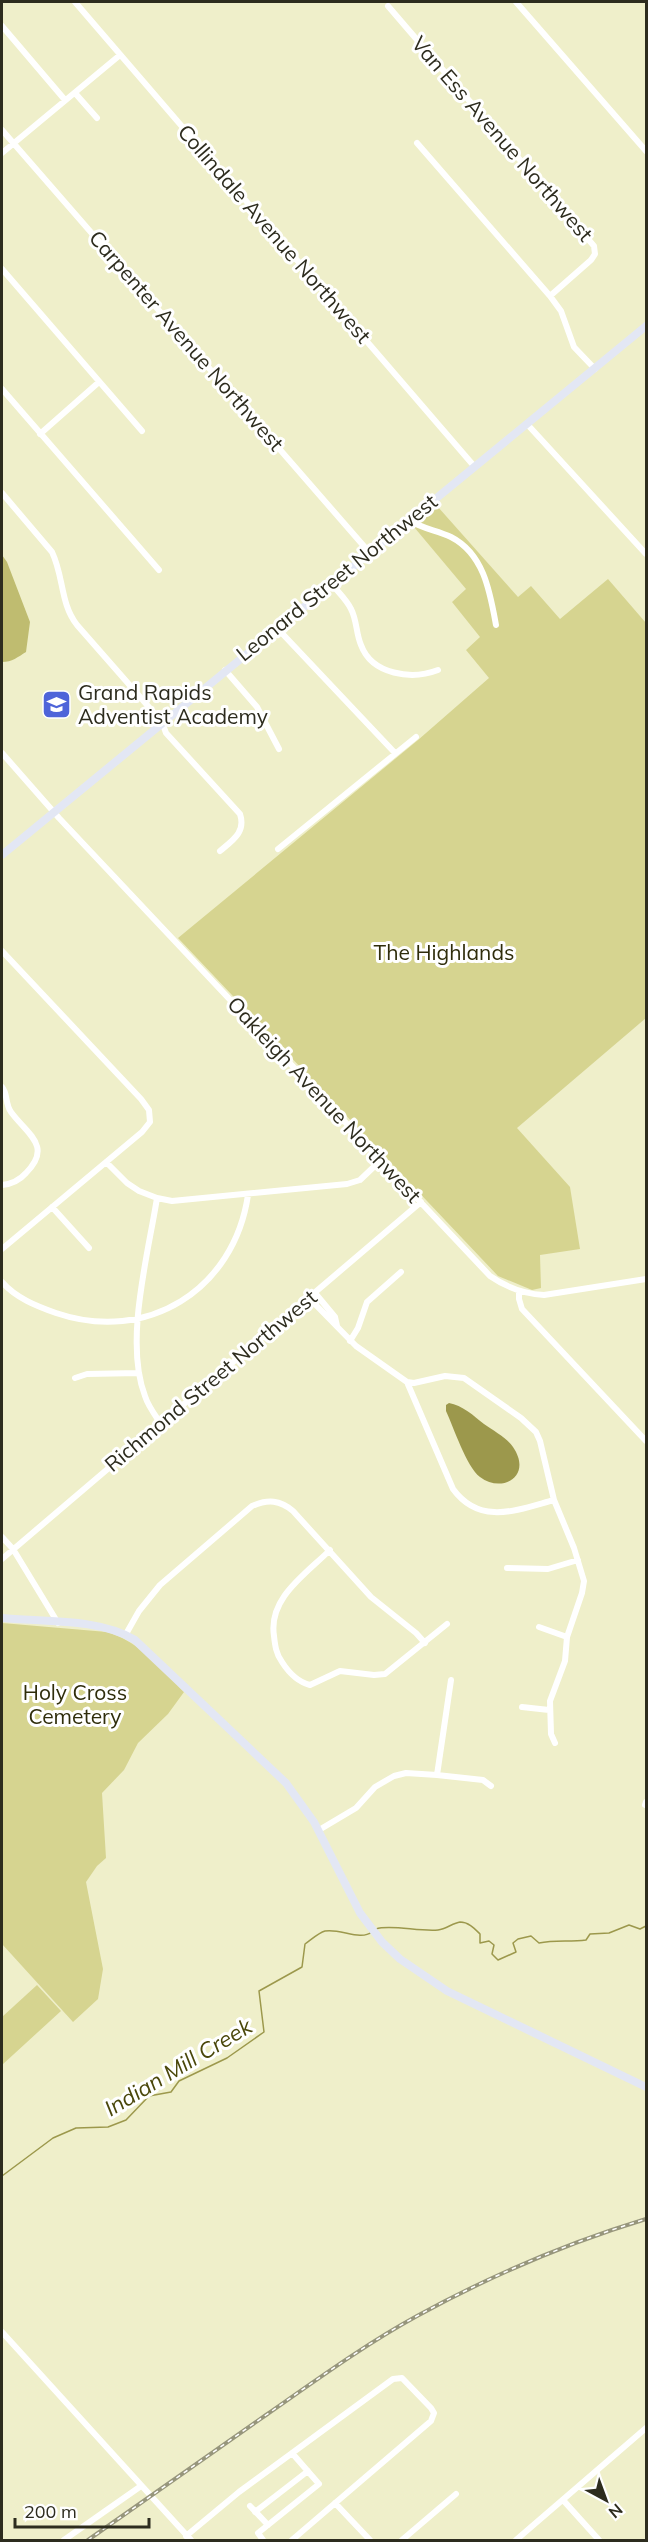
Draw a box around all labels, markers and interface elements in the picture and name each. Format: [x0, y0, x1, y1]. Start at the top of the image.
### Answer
street label: Van Ess Avenue Northwest [406, 30, 599, 246]
street label: Collindale Avenue Northwest [173, 119, 377, 348]
street label: Carpenter Avenue Northwest [84, 225, 290, 456]
street label: Leonard Street Northwest [231, 488, 442, 666]
place label: Grand Rapids Adventist Academy [78, 679, 268, 729]
school or university icon: Grand Rapids Adventist Academy [41, 689, 73, 721]
park label: The Highlands [374, 939, 514, 965]
street label: Oakleigh Avenue Northwest [222, 991, 427, 1208]
street label: Richmond Street Northwest [99, 1284, 322, 1477]
park label: Holy Cross Cemetery [23, 1679, 127, 1729]
water label: Indian Mill Creek [99, 2012, 258, 2122]
north arrow [576, 2470, 636, 2530]
scale bar [15, 2491, 148, 2529]
text: 200 m [24, 2500, 77, 2523]
text: N [605, 2500, 627, 2523]

